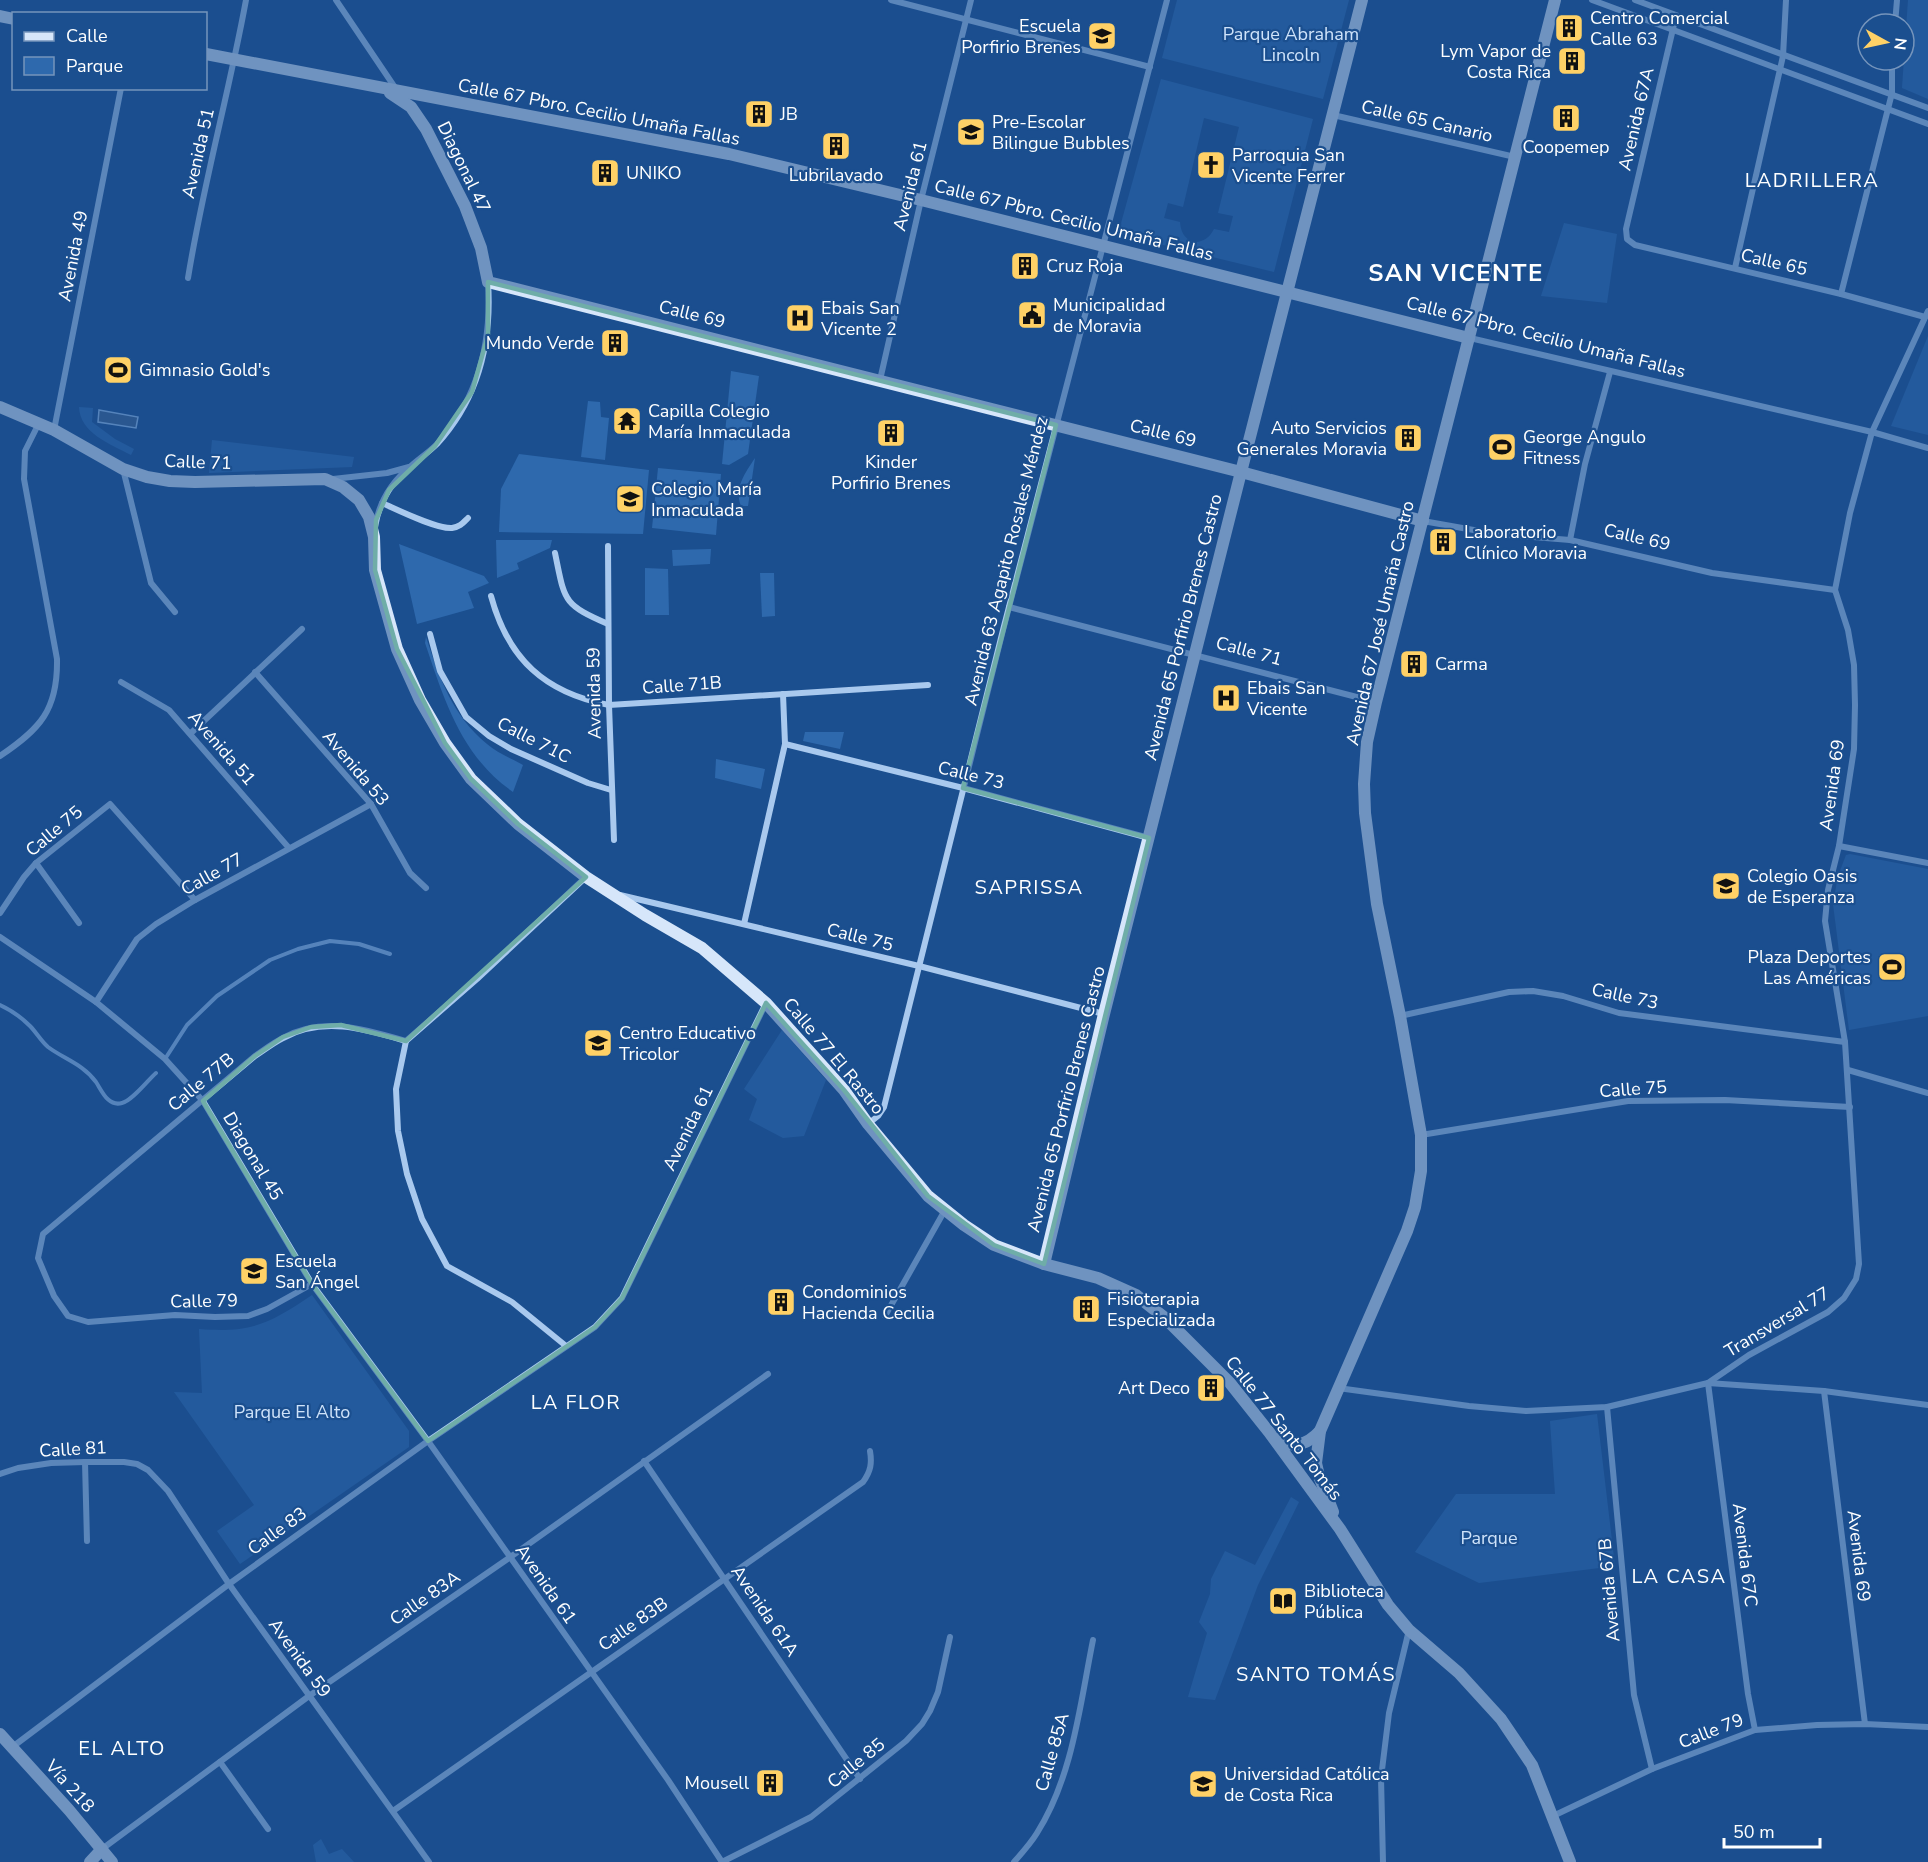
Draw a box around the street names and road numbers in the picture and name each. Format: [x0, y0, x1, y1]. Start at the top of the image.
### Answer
street label: Avenida 67A [1612, 65, 1660, 173]
street label: Calle 67 Pbro. Cecilio Umaña Fallas [456, 73, 742, 151]
street label: Calle 65 Canario [1359, 94, 1495, 148]
street label: Avenida 51 [176, 105, 220, 201]
street label: Diagonal 47 [432, 117, 496, 217]
street label: Avenida 61 [887, 138, 933, 234]
street label: Calle 67 Pbro. Cecilio Umaña Fallas [932, 174, 1216, 266]
street label: Avenida 49 [52, 209, 94, 303]
street label: Calle 65 [1738, 243, 1810, 281]
street label: Calle 67 Pbro. Cecilio Umaña Fallas [1404, 291, 1688, 383]
street label: Calle 69 [656, 294, 728, 334]
street label: Calle 69 [1127, 413, 1199, 453]
street label: Avenida 63 Agapito Rosales Méndez [958, 414, 1054, 708]
street label: Calle 71 [164, 449, 232, 475]
street label: Avenida 65 Porfirio Brenes Castro [1138, 491, 1228, 763]
street label: Avenida 67 José Umaña Castro [1340, 498, 1420, 748]
street label: Calle 69 [1601, 518, 1673, 556]
street label: Calle 71 [1213, 631, 1285, 671]
street label: Avenida 59 [581, 647, 607, 739]
street label: Calle 71B [641, 670, 723, 700]
street label: Avenida 51 [183, 705, 261, 791]
street label: Calle 71C [493, 711, 575, 769]
street label: Avenida 53 [317, 725, 395, 811]
street label: Avenida 69 [1814, 738, 1850, 832]
street label: Calle 73 [935, 755, 1007, 795]
street label: Calle 75 [20, 800, 88, 862]
street label: Calle 77 [177, 847, 247, 901]
street label: Calle 75 [824, 917, 896, 957]
street label: Avenida 65 Porfirio Brenes Castro [1021, 963, 1111, 1235]
street label: Calle 73 [1589, 977, 1661, 1015]
street label: Calle 77 El Rastro [778, 993, 890, 1119]
street label: Calle 77B [163, 1047, 239, 1117]
street label: Calle 75 [1598, 1075, 1668, 1103]
street label: Avenida 61 [657, 1081, 719, 1175]
street label: Diagonal 45 [217, 1107, 289, 1205]
street label: Transversal 77 [1720, 1281, 1834, 1363]
street label: Calle 79 [170, 1288, 238, 1314]
street label: Calle 77 Santo Tomás [1220, 1351, 1348, 1505]
street label: Calle 81 [39, 1435, 107, 1463]
street label: Calle 83 [243, 1501, 311, 1561]
street label: Avenida 67C [1727, 1502, 1763, 1608]
street label: Avenida 69 [1841, 1509, 1877, 1603]
street label: Avenida 67B [1593, 1537, 1625, 1643]
street label: Avenida 61 [510, 1539, 582, 1629]
street label: Avenida 61A [726, 1561, 804, 1661]
street label: Calle 83A [385, 1565, 465, 1631]
street label: Calle 83B [593, 1591, 673, 1657]
street label: Avenida 59 [263, 1614, 337, 1702]
street label: Calle 79 [1675, 1708, 1747, 1754]
street label: Calle 85A [1029, 1710, 1075, 1794]
street label: Calle 85 [822, 1732, 890, 1794]
street label: Vía 218 [39, 1754, 100, 1817]

